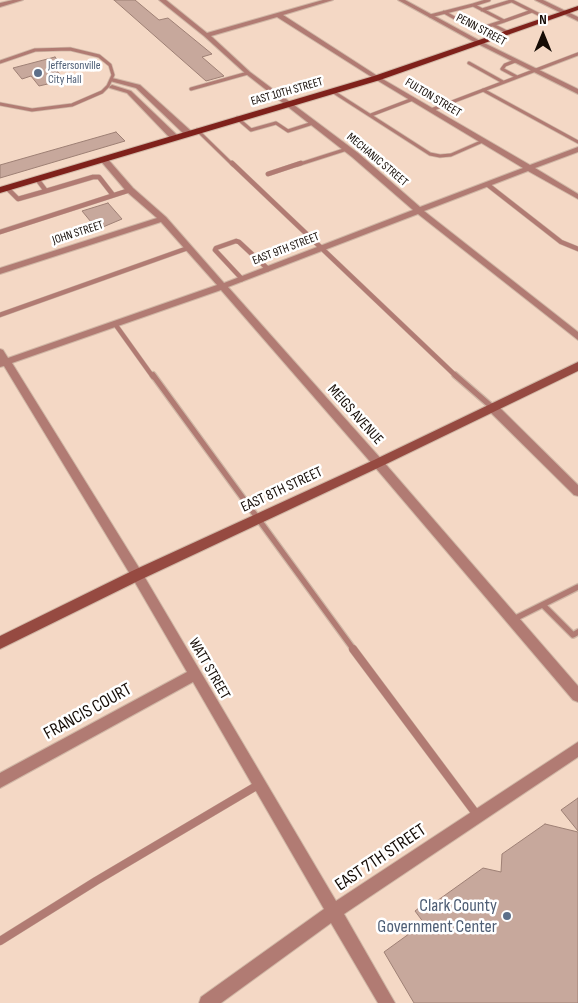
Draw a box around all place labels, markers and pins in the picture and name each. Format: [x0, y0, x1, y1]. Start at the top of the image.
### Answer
place label: Jeffersonville City Hall [48, 59, 101, 87]
marker: Jeffersonville City Hall [32, 67, 44, 79]
place label: Clark County Government Center [377, 895, 497, 938]
marker: Clark County Government Center [501, 910, 513, 922]

